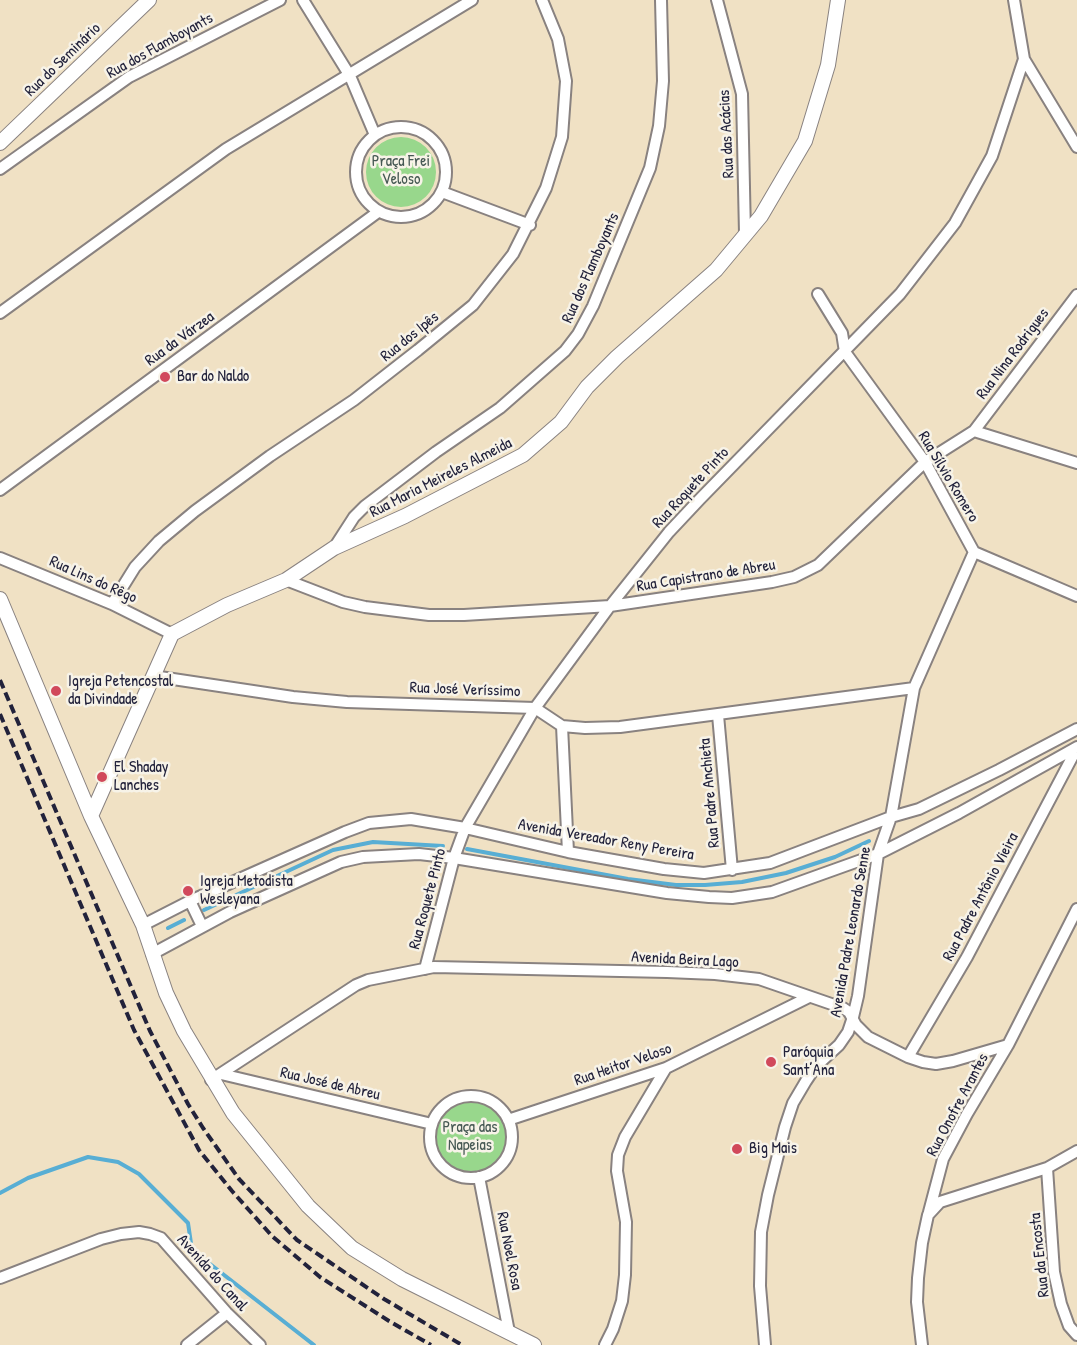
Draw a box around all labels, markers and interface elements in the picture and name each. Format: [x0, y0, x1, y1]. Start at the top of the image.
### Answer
street label: Rua dos Flamboyants [104, 9, 216, 83]
street label: Rua do Seminário [21, 19, 105, 101]
street label: Rua das Acácias [715, 89, 739, 179]
park label: Praça Frei Veloso [372, 152, 430, 190]
street label: Rua dos Flamboyants [558, 210, 624, 326]
street label: Rua Nina Rodrigues [973, 305, 1053, 403]
street label: Rua da Várzea [142, 308, 218, 370]
street label: Rua dos Ipês [377, 308, 443, 366]
place label: Bar do Naldo [177, 367, 249, 387]
marker: Bar do Naldo [158, 370, 172, 384]
street label: Rua Sílvio Romero [913, 428, 983, 526]
street label: Rua Maria Meireles Almeida [367, 434, 515, 522]
street label: Rua Roquete Pinto [649, 444, 733, 532]
street label: Rua Lins do Rêgo [46, 552, 140, 608]
street label: Rua Capistrano de Abreu [635, 556, 777, 596]
place label: Igreja Petencostal da Divindade [68, 672, 173, 710]
street label: Rua José Veríssimo [409, 678, 521, 702]
marker: Igreja Petencostal da Divindade [49, 684, 63, 698]
street label: Rua Padre Anchieta [696, 738, 724, 848]
place label: El Shaday Lanches [114, 758, 169, 796]
marker: El Shaday Lanches [95, 770, 109, 784]
street label: Avenida Vereador Reny Pereira [517, 815, 695, 865]
street label: Rua Padre Antônio Vieira [939, 829, 1023, 965]
street label: Avenida Padre Leonardo Senne [826, 845, 876, 1019]
street label: Rua Roquete Pinto [405, 847, 451, 951]
place label: Igreja Metodista Wesleyana [200, 872, 293, 910]
marker: Igreja Metodista Wesleyana [181, 884, 195, 898]
street label: Avenida Beira Lago [631, 948, 739, 972]
street label: Rua Heitor Veloso [572, 1039, 674, 1091]
place label: Paróquia Sant’Ana [783, 1043, 834, 1081]
street label: Rua Onofre Arantes [923, 1050, 993, 1160]
marker: Paróquia Sant’Ana [764, 1055, 778, 1069]
street label: Rua José de Abreu [278, 1063, 382, 1105]
park label: Praça das Napeias [443, 1118, 497, 1156]
place label: Big Mais [749, 1139, 797, 1159]
marker: Big Mais [730, 1142, 744, 1156]
street label: Rua Noel Rosa [492, 1210, 526, 1292]
street label: Rua da Encosta [1026, 1212, 1054, 1298]
street label: Avenida do Canal [172, 1231, 252, 1315]

